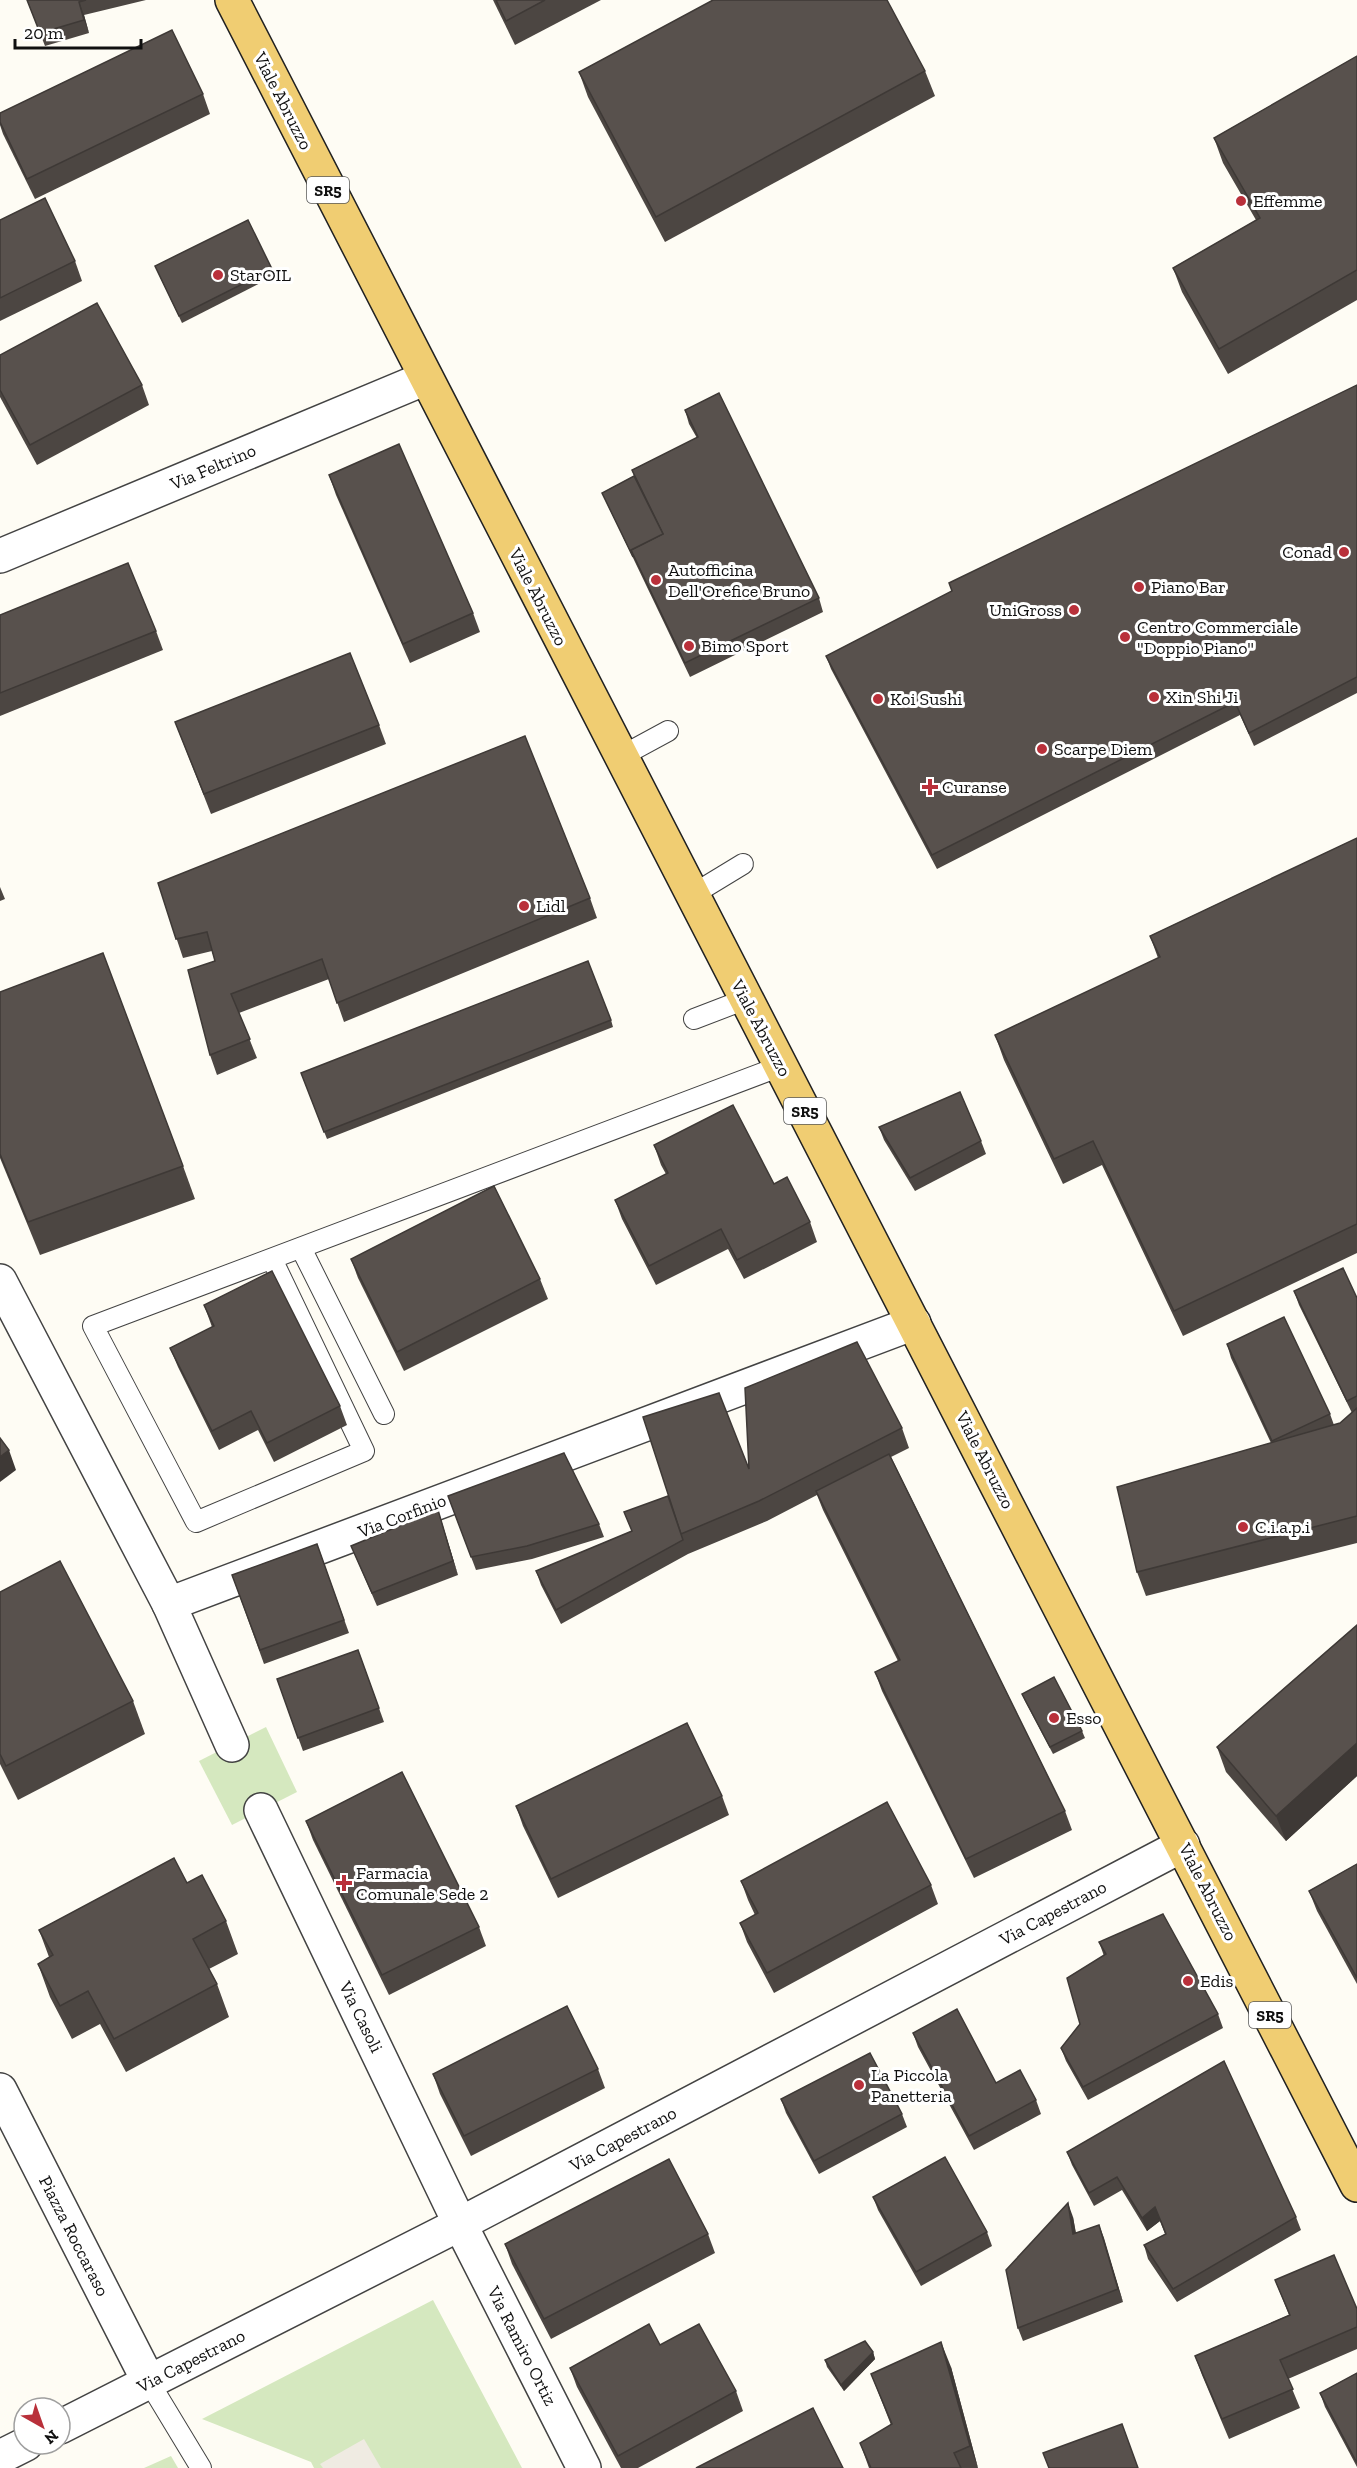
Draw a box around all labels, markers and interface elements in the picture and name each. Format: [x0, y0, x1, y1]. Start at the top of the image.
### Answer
scale bar [15, 12, 141, 50]
text: 20 m [24, 22, 64, 44]
street label: Viale Abruzzo [249, 48, 317, 154]
road number: SR5 [307, 177, 349, 203]
place label: Effemme [1253, 190, 1323, 212]
marker: Effemme [1234, 194, 1248, 208]
place label: StarOIL [230, 264, 291, 286]
marker: StarOIL [211, 268, 225, 282]
street label: Via Feltrino [166, 439, 259, 495]
place label: Conad [1282, 541, 1332, 563]
street label: Viale Abruzzo [504, 544, 572, 650]
marker: Conad [1337, 545, 1351, 559]
place label: Autofficina Dell'Orefice Bruno [668, 559, 810, 602]
marker: Autofficina Dell'Orefice Bruno [649, 573, 663, 587]
place label: Piano Bar [1151, 576, 1226, 598]
marker: Piano Bar [1132, 580, 1146, 594]
place label: UniGross [989, 599, 1062, 621]
marker: UniGross [1067, 603, 1081, 617]
place label: Centro Commerciale "Doppio Piano" [1137, 616, 1298, 659]
marker: Centro Commerciale "Doppio Piano" [1118, 630, 1132, 644]
place label: Bimo Sport [701, 635, 789, 657]
marker: Bimo Sport [682, 639, 696, 653]
place label: Xin Shi Ji [1166, 686, 1238, 708]
place label: Koi Sushi [890, 688, 962, 710]
marker: Xin Shi Ji [1147, 690, 1161, 704]
marker: Koi Sushi [871, 692, 885, 706]
place label: Scarpe Diem [1054, 738, 1153, 760]
marker: Scarpe Diem [1035, 742, 1049, 756]
place label: Curanse [942, 776, 1007, 798]
marker: Curanse [923, 780, 937, 794]
place label: Lidl [536, 895, 566, 917]
marker: Lidl [517, 899, 531, 913]
street label: Viale Abruzzo [726, 975, 796, 1080]
road number: SR5 [784, 1098, 826, 1124]
street label: Viale Abruzzo [951, 1407, 1019, 1513]
street label: Via Corfinio [354, 1489, 449, 1543]
place label: C.i.a.p.i [1255, 1516, 1310, 1538]
marker: C.i.a.p.i [1236, 1520, 1250, 1534]
place label: Esso [1066, 1707, 1102, 1729]
marker: Esso [1047, 1711, 1061, 1725]
street label: Viale Abruzzo [1174, 1839, 1242, 1945]
place label: Farmacia Comunale Sede 2 [356, 1862, 489, 1905]
marker: Farmacia Comunale Sede 2 [337, 1876, 351, 1890]
street label: Via Capestrano [995, 1876, 1110, 1951]
place label: Edis [1200, 1970, 1234, 1992]
marker: Edis [1181, 1974, 1195, 1988]
street label: Via Casoli [334, 1977, 388, 2056]
road number: SR5 [1249, 2002, 1291, 2028]
place label: La Piccola Panetteria [871, 2064, 952, 2107]
marker: La Piccola Panetteria [852, 2078, 866, 2092]
street label: Via Capestrano [565, 2102, 680, 2177]
street label: Piazza Roccaraso [34, 2172, 114, 2300]
street label: Via Ramiro Ortiz [482, 2282, 562, 2409]
street label: Via Capestrano [132, 2324, 249, 2398]
north arrow [12, 2396, 72, 2456]
text: N [41, 2426, 62, 2448]

